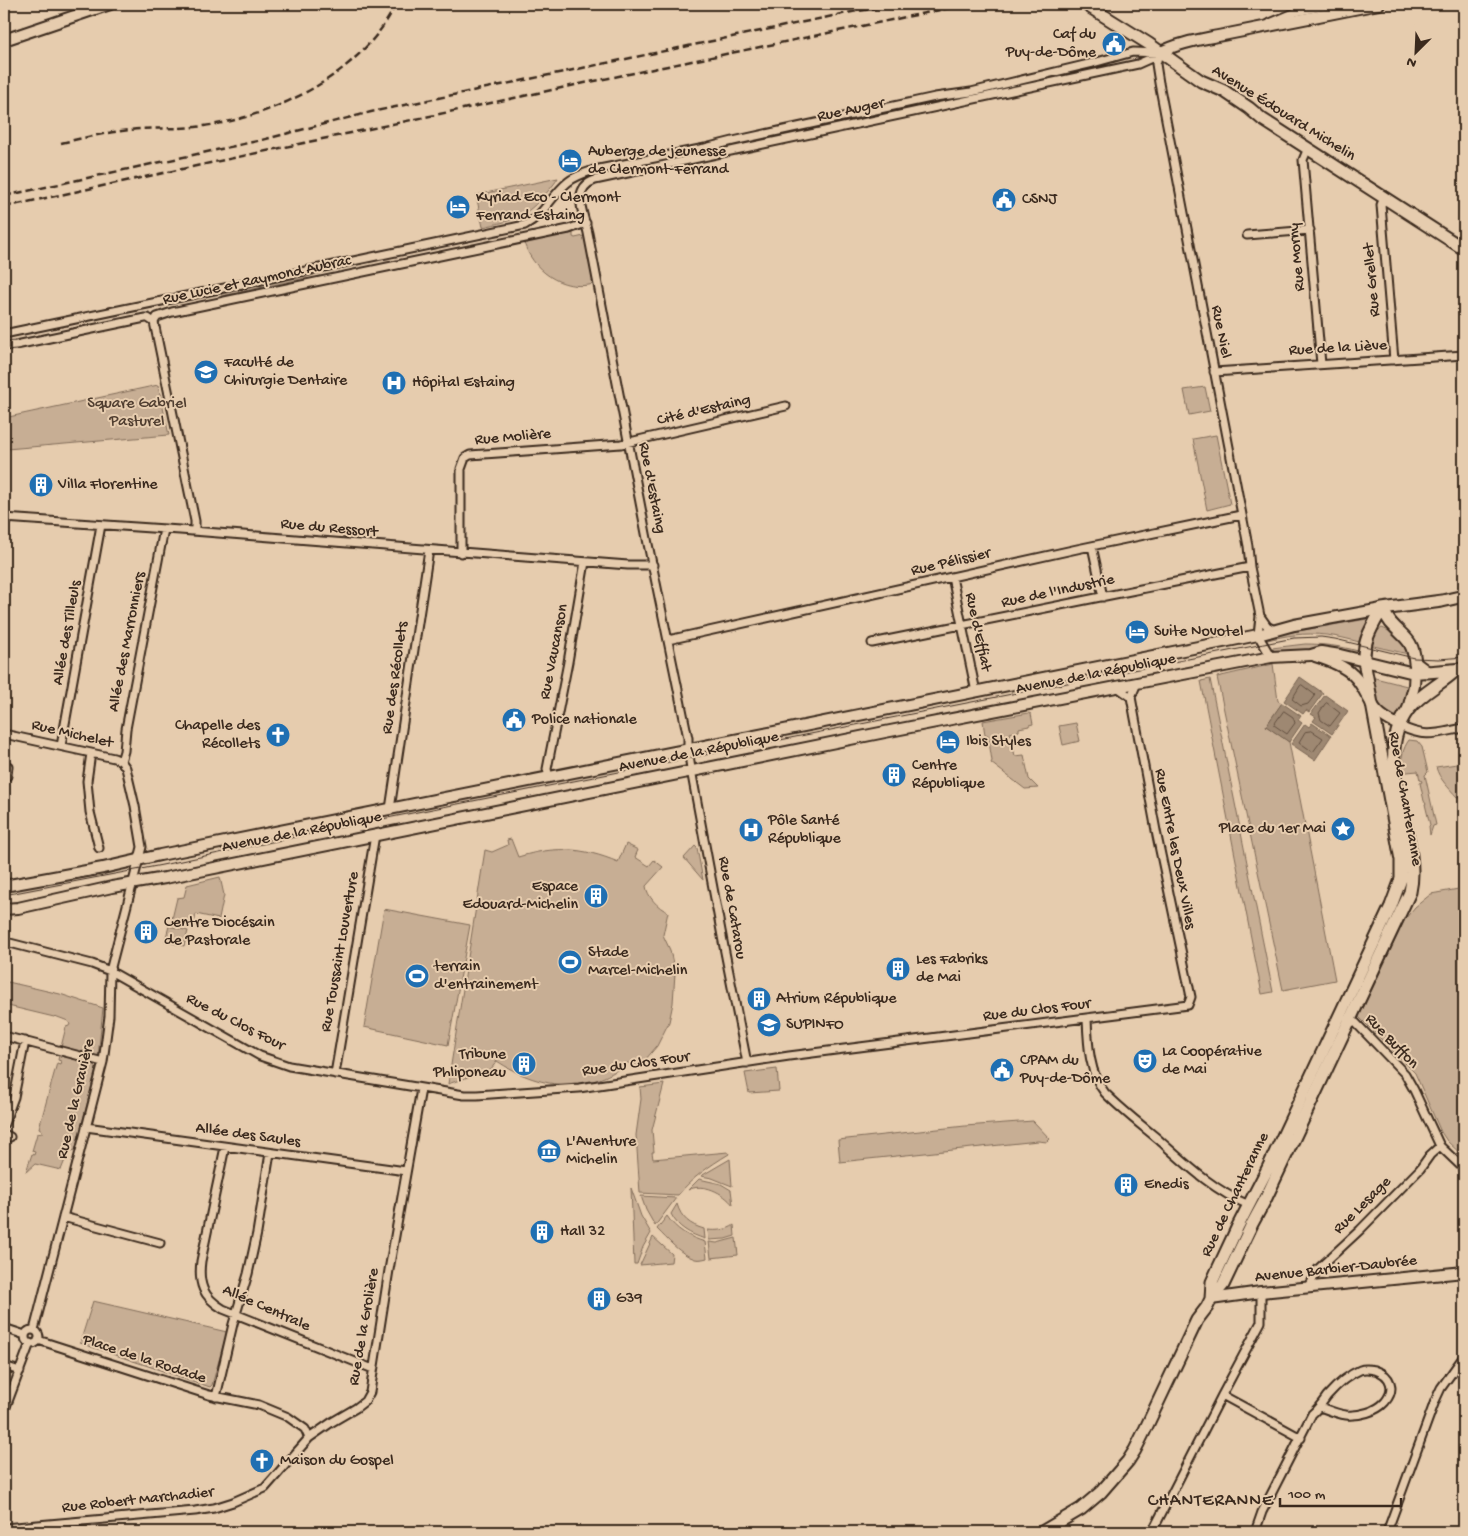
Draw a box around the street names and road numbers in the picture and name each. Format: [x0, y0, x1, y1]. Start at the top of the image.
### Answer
street label: Avenue Édouard Michelin [1207, 62, 1359, 166]
street label: Rue Auger [816, 94, 887, 127]
street label: Rue Morny [1286, 222, 1310, 292]
street label: Rue Grellet [1360, 241, 1386, 318]
street label: Rue Lucie et Raymond Aubrac [161, 252, 353, 310]
street label: Rue Niel [1206, 304, 1234, 360]
street label: Rue de la Liève [1288, 337, 1388, 361]
street label: Cité d'Estaing [655, 391, 753, 431]
street label: Rue Molière [474, 425, 553, 451]
street label: Rue d'Estaing [633, 441, 669, 535]
street label: Rue du Ressort [280, 515, 380, 543]
street label: Rue Pélissier [909, 544, 994, 581]
street label: Allée des Marronniers [105, 569, 151, 714]
street label: Rue de l'Industrie [1000, 571, 1117, 613]
street label: Allée des Tilleuls [49, 578, 87, 687]
street label: Rue d'Effiat [959, 591, 995, 675]
street label: Rue Vaucanson [536, 602, 574, 701]
street label: Rue des Récollets [379, 619, 413, 735]
street label: Avenue de la République [1015, 650, 1178, 700]
street label: Rue Michelet [29, 716, 116, 754]
street label: Avenue de la République [618, 728, 781, 778]
street label: Rue de Chanteranne [1383, 730, 1425, 868]
street label: Rue Entre les Deux Villes [1149, 767, 1199, 932]
street label: Avenue de la République [221, 808, 384, 858]
street label: Rue de Catarou [713, 855, 749, 961]
street label: Rue Toussaint Louverture [318, 870, 365, 1034]
street label: Rue du Clos Four [182, 990, 289, 1057]
street label: Rue du Clos Four [982, 995, 1093, 1027]
street label: Rue Buffon [1360, 1010, 1422, 1074]
street label: Rue de la Gravière [54, 1036, 100, 1161]
street label: Rue du Clos Four [581, 1048, 692, 1082]
street label: Allée des Saules [194, 1119, 303, 1153]
street label: Rue de Chanteranne [1198, 1129, 1275, 1260]
street label: Rue Lesage [1330, 1173, 1396, 1239]
street label: Avenue Barbier-Daubrée [1254, 1252, 1419, 1288]
street label: Rue de la Grolière [345, 1266, 385, 1387]
street label: Allée Centrale [219, 1281, 314, 1337]
street label: Place de la Rodade [79, 1331, 209, 1389]
street label: Rue Robert Marchadier [61, 1483, 216, 1518]

